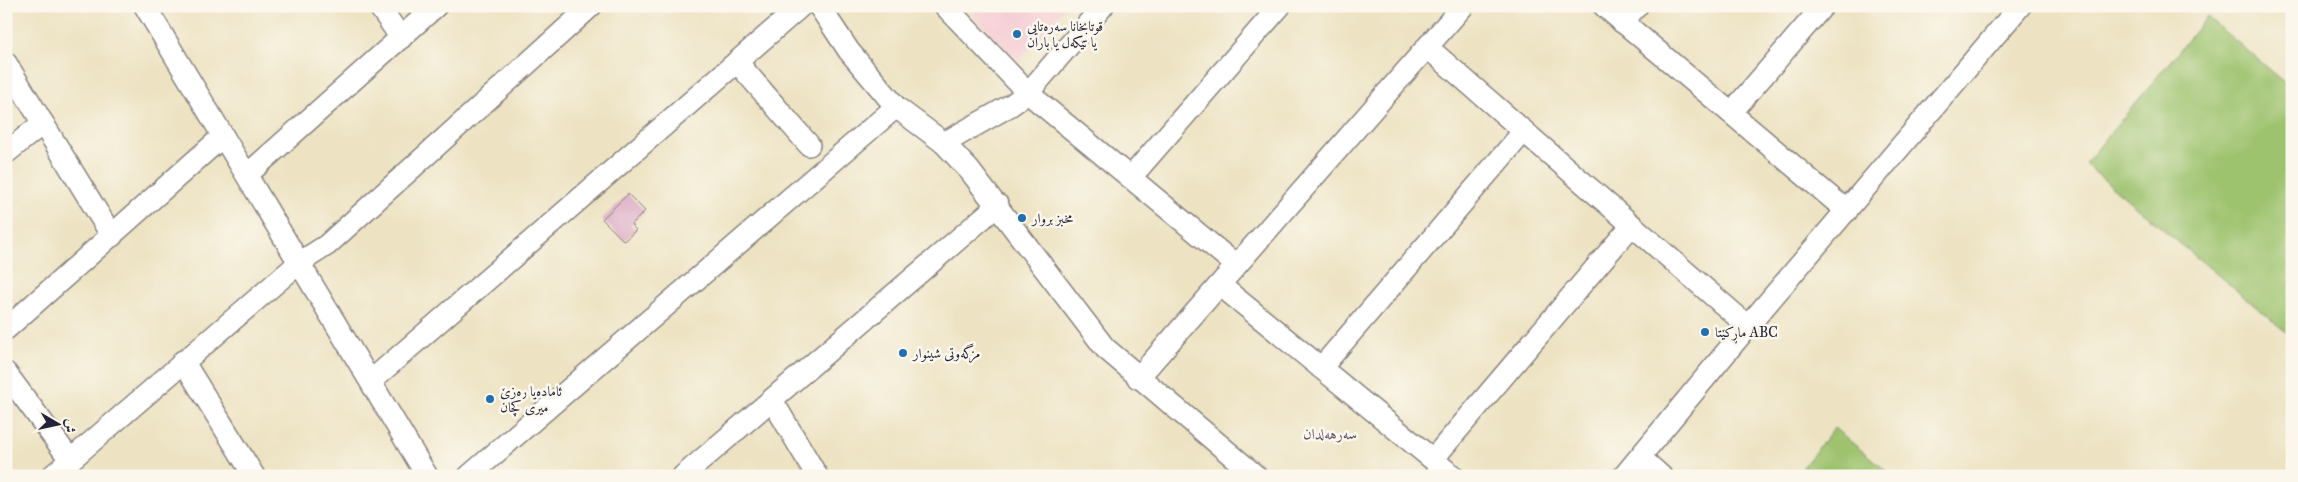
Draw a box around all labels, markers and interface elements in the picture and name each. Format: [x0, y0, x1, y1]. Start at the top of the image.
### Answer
place label: قوتابخانا سەرەتایی یا تێکەل یا باران [1027, 18, 1103, 51]
marker: قوتابخانا سەرەتایی یا تێکەل یا باران [1011, 28, 1023, 40]
place label: مخبز بروار [1030, 210, 1074, 227]
marker: مخبز بروار [1016, 212, 1028, 224]
place label: ماڕکێتا ABC [1715, 324, 1778, 344]
marker: ماڕکێتا ABC [1699, 326, 1711, 338]
place label: مزگەوتی شينوار [911, 343, 980, 363]
marker: مزگەوتی شينوار [897, 347, 909, 359]
place label: ئامادەيا رەزێ ميرى كچان [500, 383, 562, 417]
marker: ئامادەيا رەزێ ميرى كچان [484, 393, 496, 405]
north arrow [32, 400, 82, 450]
text: ش [61, 418, 80, 434]
district label: سەرهەلدان [1303, 425, 1357, 443]

